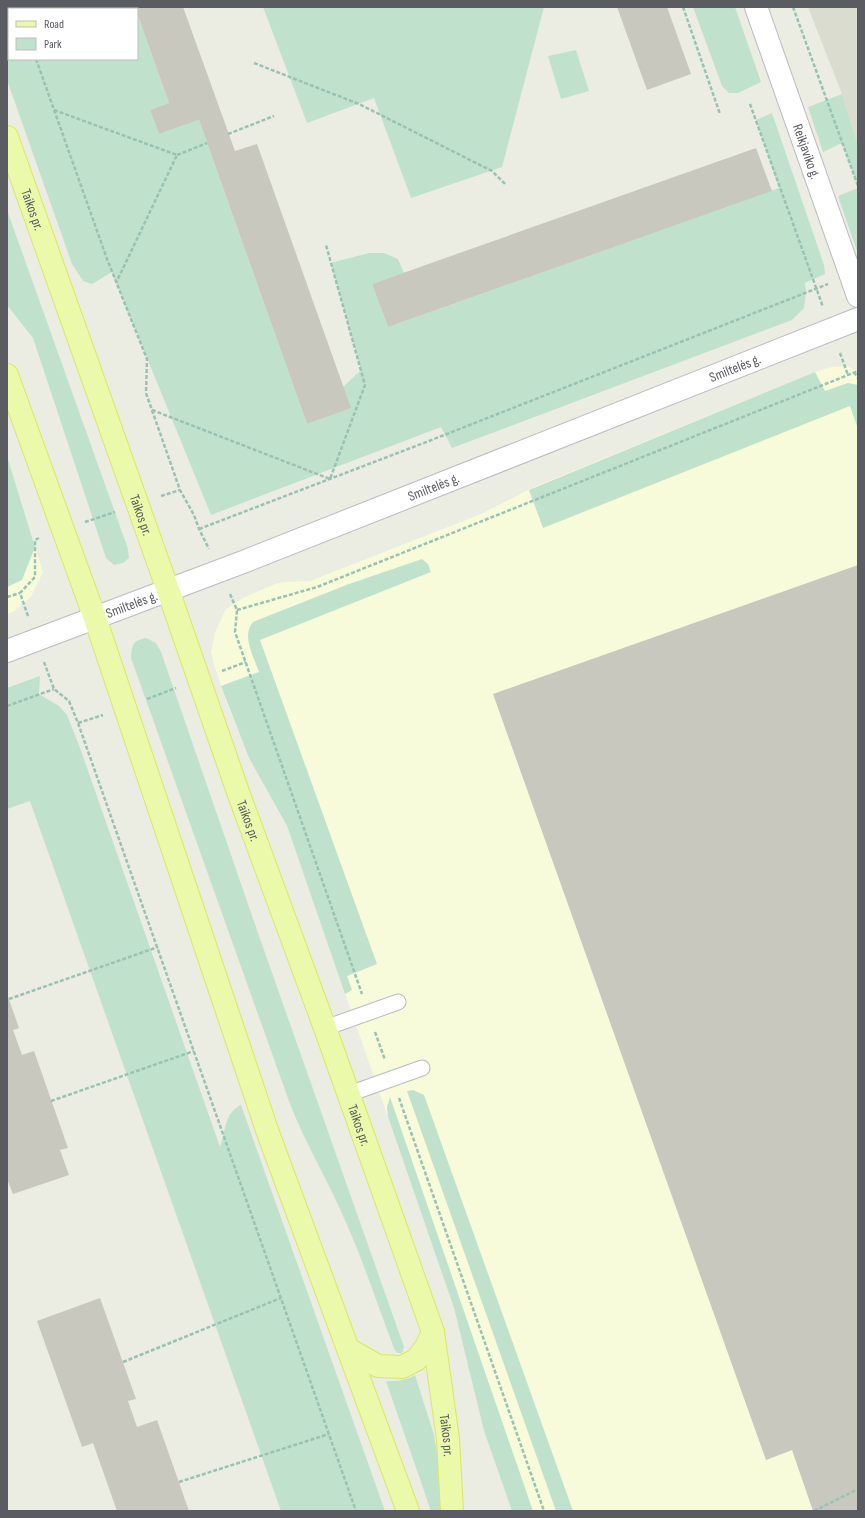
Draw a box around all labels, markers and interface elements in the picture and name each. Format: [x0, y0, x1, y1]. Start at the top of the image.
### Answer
legend [8, 8, 138, 60]
text: Road [44, 17, 64, 32]
text: Park [44, 37, 62, 52]
street label: Reikjaviko g. [789, 121, 824, 181]
street label: Taikos pr. [18, 187, 48, 232]
street label: Smiltelės g. [707, 350, 763, 385]
street label: Smiltelės g. [405, 469, 462, 505]
street label: Taikos pr. [126, 492, 156, 538]
street label: Smiltelės g. [103, 587, 160, 622]
street label: Taikos pr. [233, 798, 264, 844]
street label: Taikos pr. [344, 1102, 375, 1148]
street label: Taikos pr. [436, 1413, 457, 1457]

